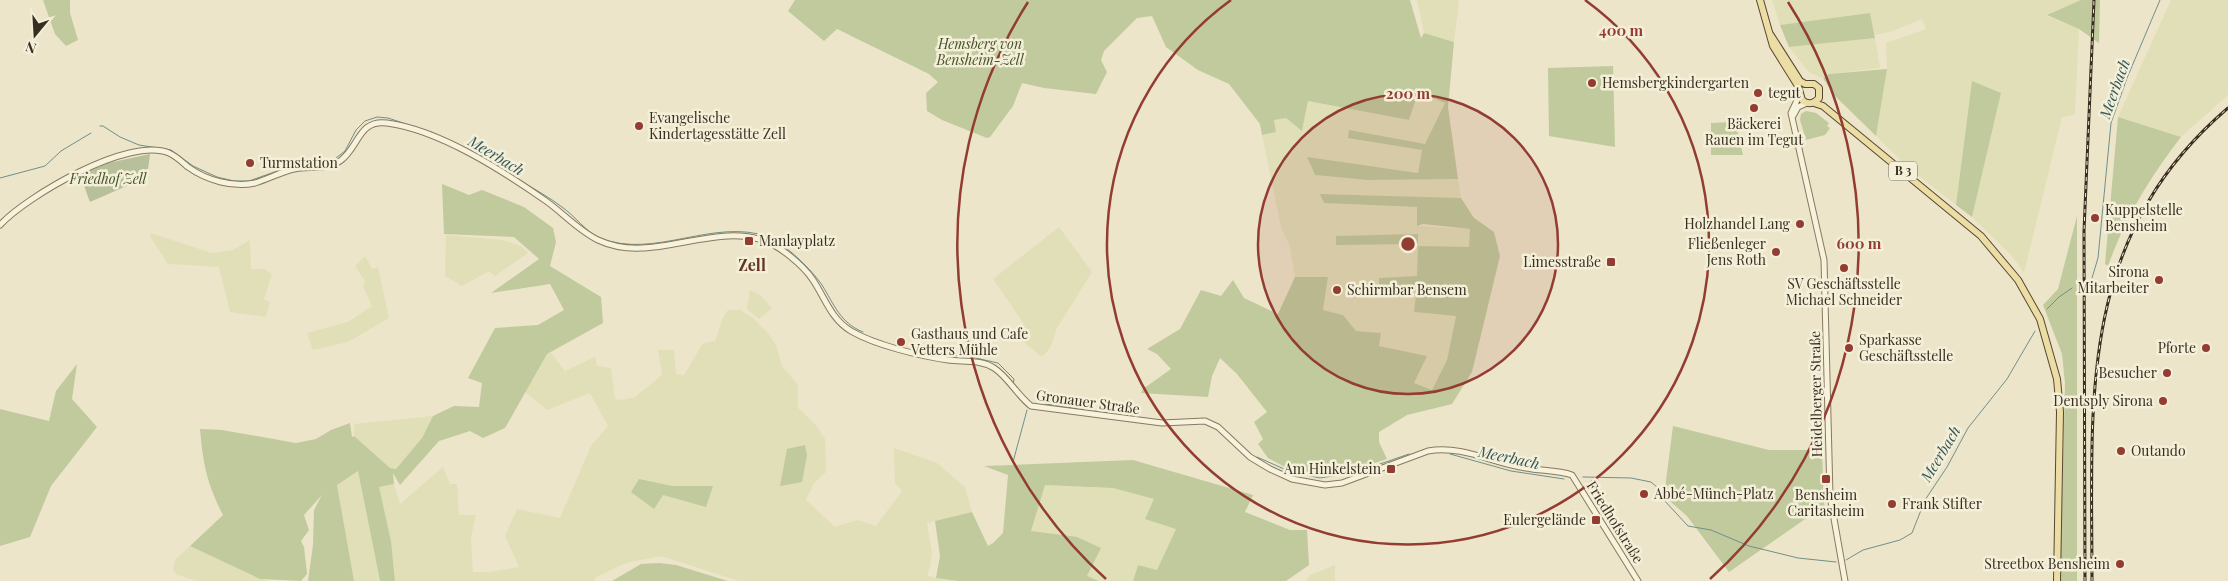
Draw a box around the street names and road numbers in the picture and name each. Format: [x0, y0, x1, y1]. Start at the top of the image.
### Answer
road number: B 3 [1889, 162, 1917, 180]
street label: Heidelberger Straße [1805, 331, 1826, 458]
street label: Gronauer Straße [1035, 385, 1141, 418]
street label: Friedhofstraße [1583, 477, 1648, 567]

